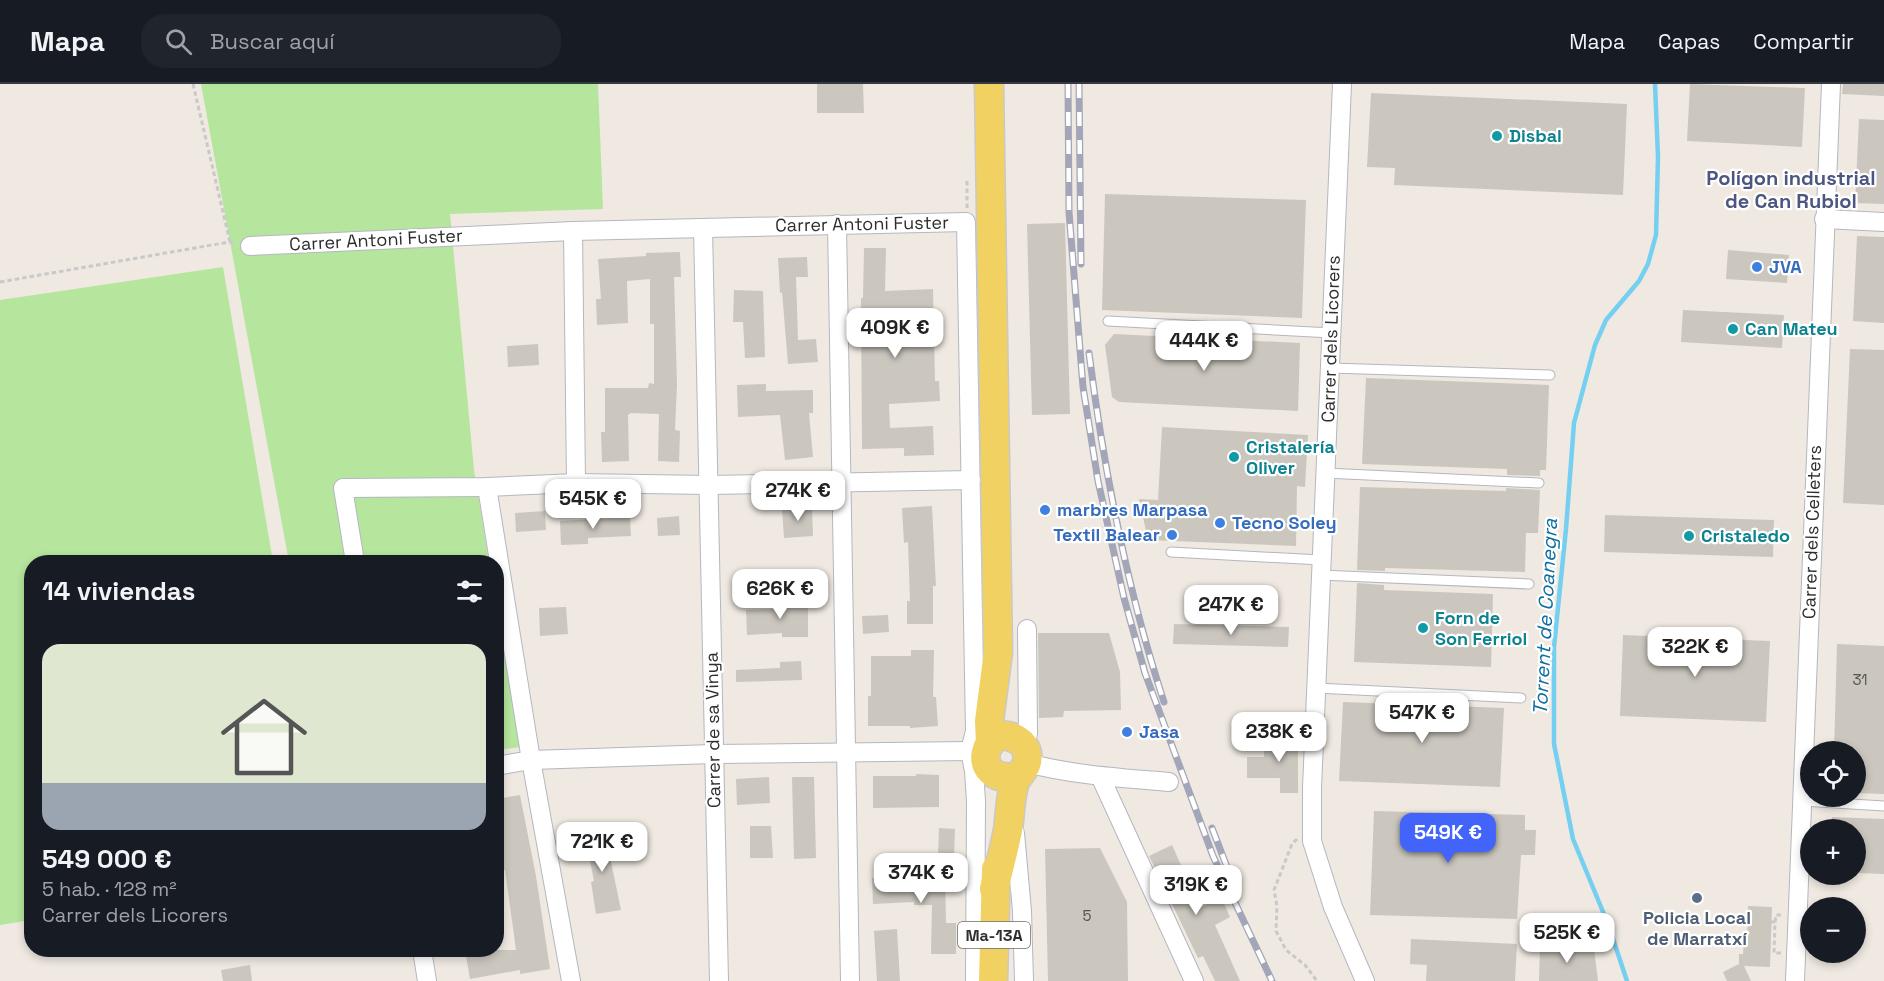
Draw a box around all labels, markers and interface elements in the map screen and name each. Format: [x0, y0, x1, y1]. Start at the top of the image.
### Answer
search box [141, 14, 561, 68]
text: Mapa [30, 23, 105, 59]
icon: search [162, 25, 195, 58]
text: Buscar aquí [210, 27, 335, 55]
text: Mapa [1569, 28, 1625, 55]
text: Capas [1658, 28, 1720, 55]
text: Compartir [1753, 28, 1854, 55]
place label: Disbal [1509, 124, 1562, 147]
marker: Disbal [1490, 129, 1504, 143]
district label: Polígon industrial de Can Rubiol [1706, 165, 1876, 214]
street label: Carrer Antoni Fuster [775, 210, 949, 237]
street label: Carrer Antoni Fuster [289, 223, 464, 256]
street label: Carrer dels Licorers [1316, 255, 1345, 423]
place label: JVA [1769, 255, 1802, 278]
marker: JVA [1750, 260, 1764, 274]
pin: 409K € [846, 308, 944, 359]
text: 409K € [860, 314, 930, 340]
place label: Can Mateu [1745, 317, 1838, 340]
pin: 444K € [1155, 321, 1253, 372]
marker: Can Mateu [1726, 322, 1740, 336]
text: 444K € [1169, 327, 1239, 353]
place label: Cristalería Oliver [1246, 435, 1335, 479]
street label: Carrer dels Celleters [1797, 445, 1826, 619]
marker: Cristalería Oliver [1227, 450, 1241, 464]
pin: 274K € [749, 471, 847, 522]
text: 274K € [765, 477, 831, 503]
pin: 545K € [544, 479, 642, 530]
text: 545K € [559, 485, 627, 511]
place label: marbres Marpasa [1057, 498, 1208, 521]
marker: marbres Marpasa [1038, 503, 1052, 517]
place label: Tecno Soley [1232, 511, 1337, 534]
marker: Tecno Soley [1213, 516, 1227, 530]
water label: Torrent de Coanegra [1527, 517, 1563, 716]
place label: Textil Balear [1053, 523, 1160, 546]
place label: Cristaledo [1701, 524, 1790, 547]
marker: Textil Balear [1165, 528, 1179, 542]
marker: Cristaledo [1682, 529, 1696, 543]
pin: 626K € [731, 569, 829, 620]
text: 14 viviendas [42, 574, 195, 608]
icon: filters [453, 575, 486, 608]
text: 626K € [746, 575, 814, 601]
pin: 247K € [1182, 585, 1280, 636]
text: 247K € [1198, 591, 1264, 617]
place label: Forn de Son Ferriol [1435, 606, 1527, 650]
marker: Forn de Son Ferriol [1416, 621, 1430, 635]
pin: 322K € [1646, 627, 1744, 678]
text: 322K € [1661, 633, 1729, 659]
street label: Carrer de sa Vinya [700, 652, 725, 808]
house number: 31 [1852, 670, 1868, 689]
icon: home [210, 683, 318, 791]
pin: 547K € [1373, 693, 1471, 744]
text: 547K € [1389, 699, 1455, 725]
pin: 238K € [1230, 712, 1328, 763]
text: 238K € [1245, 718, 1313, 744]
place label: Jasa [1139, 720, 1180, 743]
marker: Jasa [1120, 725, 1134, 739]
map controls [1800, 741, 1866, 963]
button: locate [1800, 741, 1866, 807]
pin: 549K € [1399, 813, 1497, 864]
text: 549K € [1414, 819, 1482, 845]
button: + [1800, 819, 1866, 885]
pin: 721K € [553, 822, 651, 873]
text: 721K € [570, 828, 634, 854]
text: 549 000 € [42, 842, 172, 876]
pin: 374K € [872, 853, 970, 904]
text: 374K € [888, 859, 954, 885]
pin: 319K € [1147, 865, 1245, 916]
text: 319K € [1164, 871, 1228, 897]
text: 5 hab. · 128 m² [42, 876, 177, 902]
marker: Policia Local de Marratxí [1690, 891, 1704, 905]
button: − [1800, 897, 1866, 963]
text: Carrer dels Licorers [42, 902, 228, 928]
house number: 5 [1083, 906, 1092, 925]
place label: Policia Local de Marratxí [1643, 906, 1751, 950]
pin: 525K € [1518, 913, 1616, 964]
text: 525K € [1534, 919, 1600, 945]
road number: Ma-13A [958, 922, 1030, 948]

